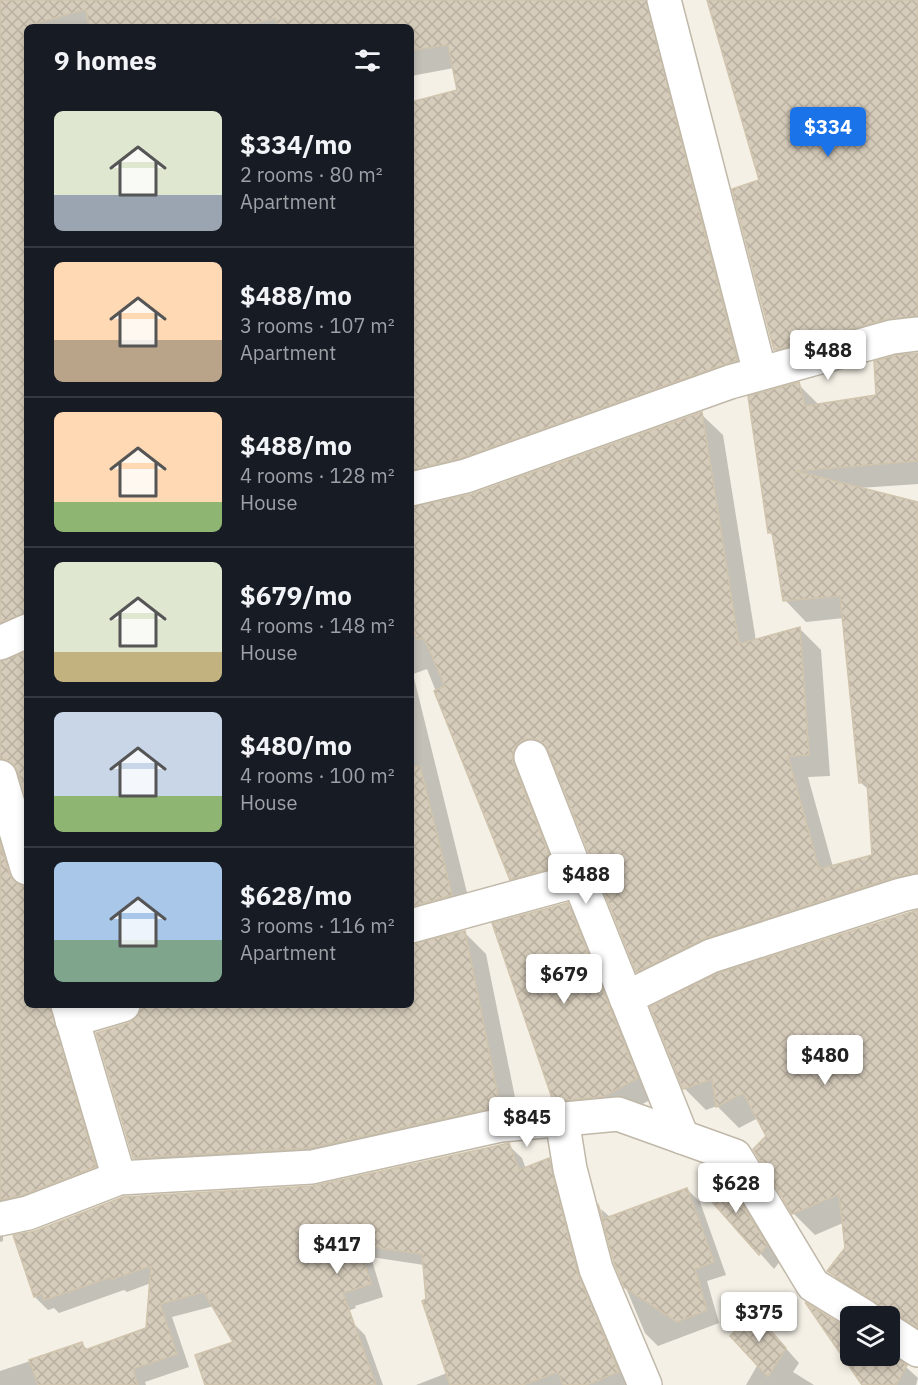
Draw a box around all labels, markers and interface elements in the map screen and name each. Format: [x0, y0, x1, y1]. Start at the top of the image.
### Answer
text: 9 homes [54, 43, 157, 77]
icon: filters [351, 44, 384, 77]
pin: $334 [792, 107, 864, 158]
text: $334 [804, 113, 852, 140]
text: $334/mo [240, 127, 352, 161]
icon: home [102, 135, 174, 207]
text: 2 rooms · 80 m² [240, 161, 383, 188]
text: Apartment [240, 188, 336, 215]
text: $488/mo [240, 278, 352, 312]
icon: home [102, 286, 174, 358]
text: 3 rooms · 107 m² [240, 312, 395, 339]
pin: $488 [792, 330, 864, 381]
text: $488 [804, 336, 852, 363]
text: Apartment [240, 339, 336, 366]
text: $488/mo [240, 428, 352, 462]
icon: home [102, 436, 174, 508]
text: 4 rooms · 128 m² [240, 462, 395, 489]
text: House [240, 489, 297, 516]
text: $679/mo [240, 578, 352, 612]
icon: home [102, 586, 174, 658]
text: 4 rooms · 148 m² [240, 612, 395, 639]
text: House [240, 639, 297, 666]
text: $480/mo [240, 728, 352, 762]
icon: home [102, 736, 174, 808]
text: 4 rooms · 100 m² [240, 762, 395, 789]
text: House [240, 789, 297, 816]
pin: $488 [550, 854, 622, 905]
text: $488 [562, 860, 610, 887]
text: $628/mo [240, 878, 352, 912]
icon: home [102, 886, 174, 958]
text: 3 rooms · 116 m² [240, 912, 395, 939]
text: Apartment [240, 939, 336, 966]
pin: $679 [528, 954, 600, 1005]
text: $679 [540, 960, 588, 987]
pin: $480 [789, 1035, 861, 1086]
text: $480 [801, 1041, 849, 1068]
pin: $845 [491, 1097, 563, 1148]
text: $845 [503, 1103, 551, 1130]
pin: $628 [700, 1163, 772, 1214]
text: $628 [712, 1169, 760, 1196]
pin: $417 [301, 1224, 373, 1275]
text: $417 [313, 1230, 361, 1257]
pin: $375 [723, 1292, 795, 1343]
text: $375 [735, 1298, 783, 1325]
map controls [840, 1306, 900, 1366]
button: layers [840, 1306, 900, 1366]

